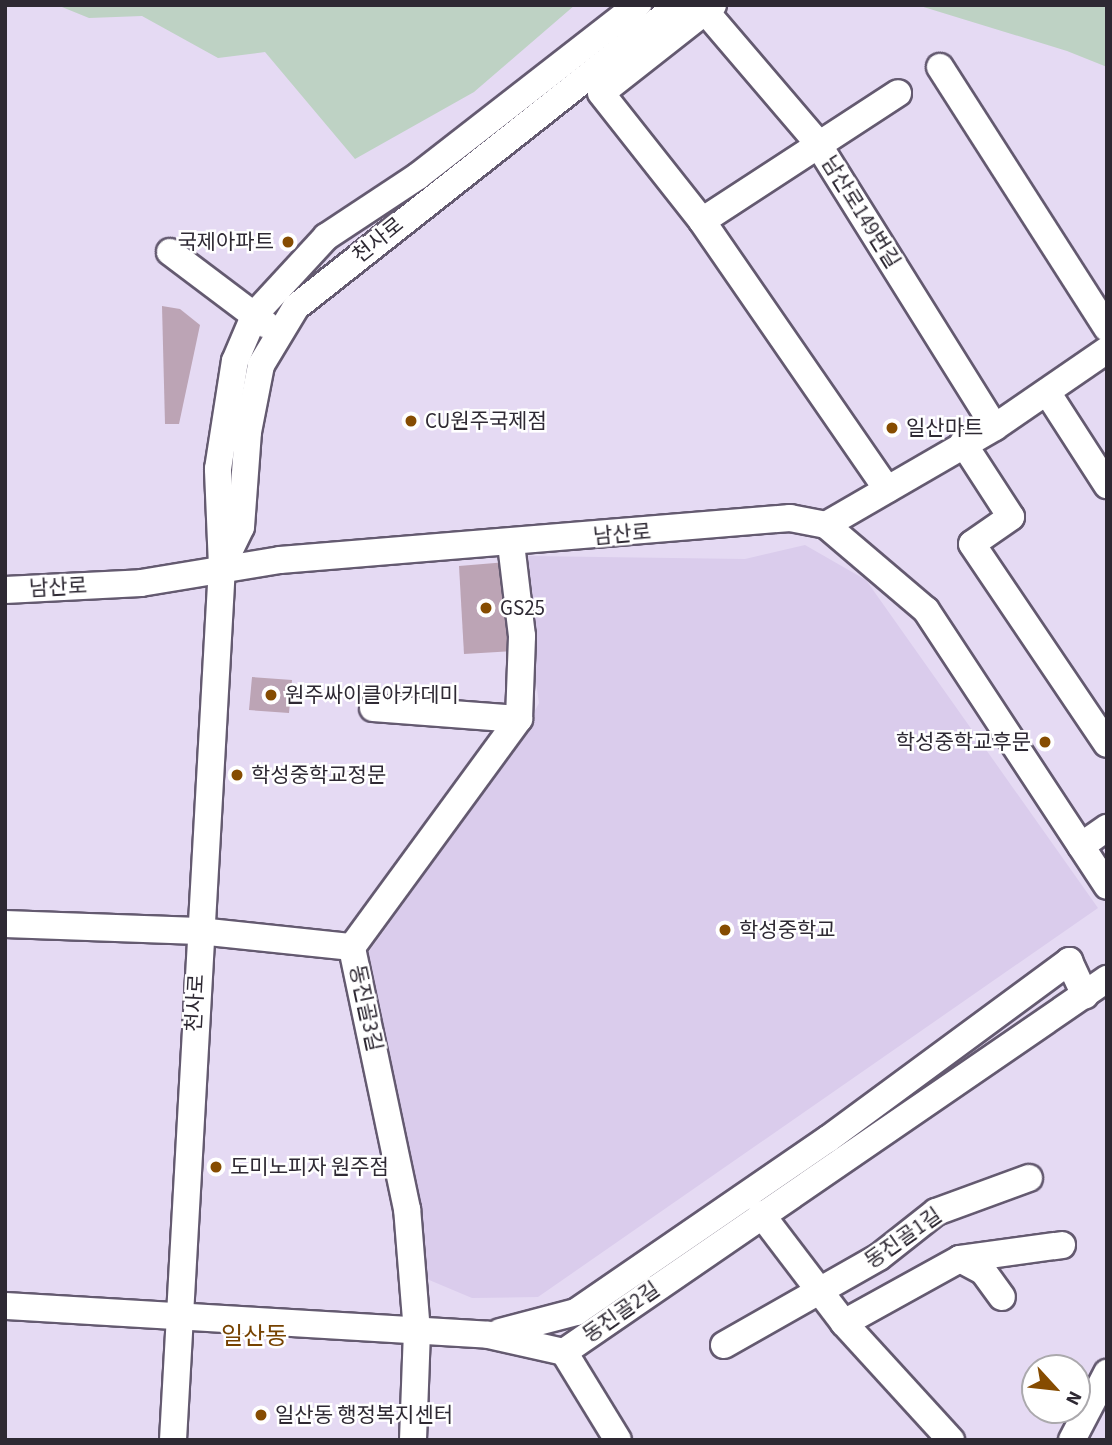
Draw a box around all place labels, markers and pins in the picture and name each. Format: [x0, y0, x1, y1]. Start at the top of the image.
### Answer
place label: 국제아파트 [177, 229, 274, 255]
marker: 국제아파트 [280, 234, 296, 250]
place label: CU원주국제점 [425, 408, 547, 434]
marker: CU원주국제점 [403, 413, 419, 429]
place label: 일산마트 [906, 415, 983, 441]
marker: 일산마트 [884, 420, 900, 436]
place label: GS25 [500, 595, 545, 621]
marker: GS25 [478, 600, 494, 616]
place label: 원주싸이클아카데미 [285, 682, 459, 708]
marker: 원주싸이클아카데미 [263, 687, 279, 703]
place label: 학성중학교후문 [896, 729, 1031, 755]
marker: 학성중학교후문 [1037, 734, 1053, 750]
place label: 학성중학교정문 [251, 762, 386, 788]
marker: 학성중학교정문 [229, 767, 245, 783]
place label: 학성중학교 [739, 917, 836, 943]
marker: 학성중학교 [717, 922, 733, 938]
place label: 도미노피자 원주점 [230, 1154, 389, 1180]
marker: 도미노피자 원주점 [208, 1159, 224, 1175]
place label: 일산동 행정복지센터 [275, 1402, 453, 1428]
marker: 일산동 행정복지센터 [253, 1407, 269, 1423]

